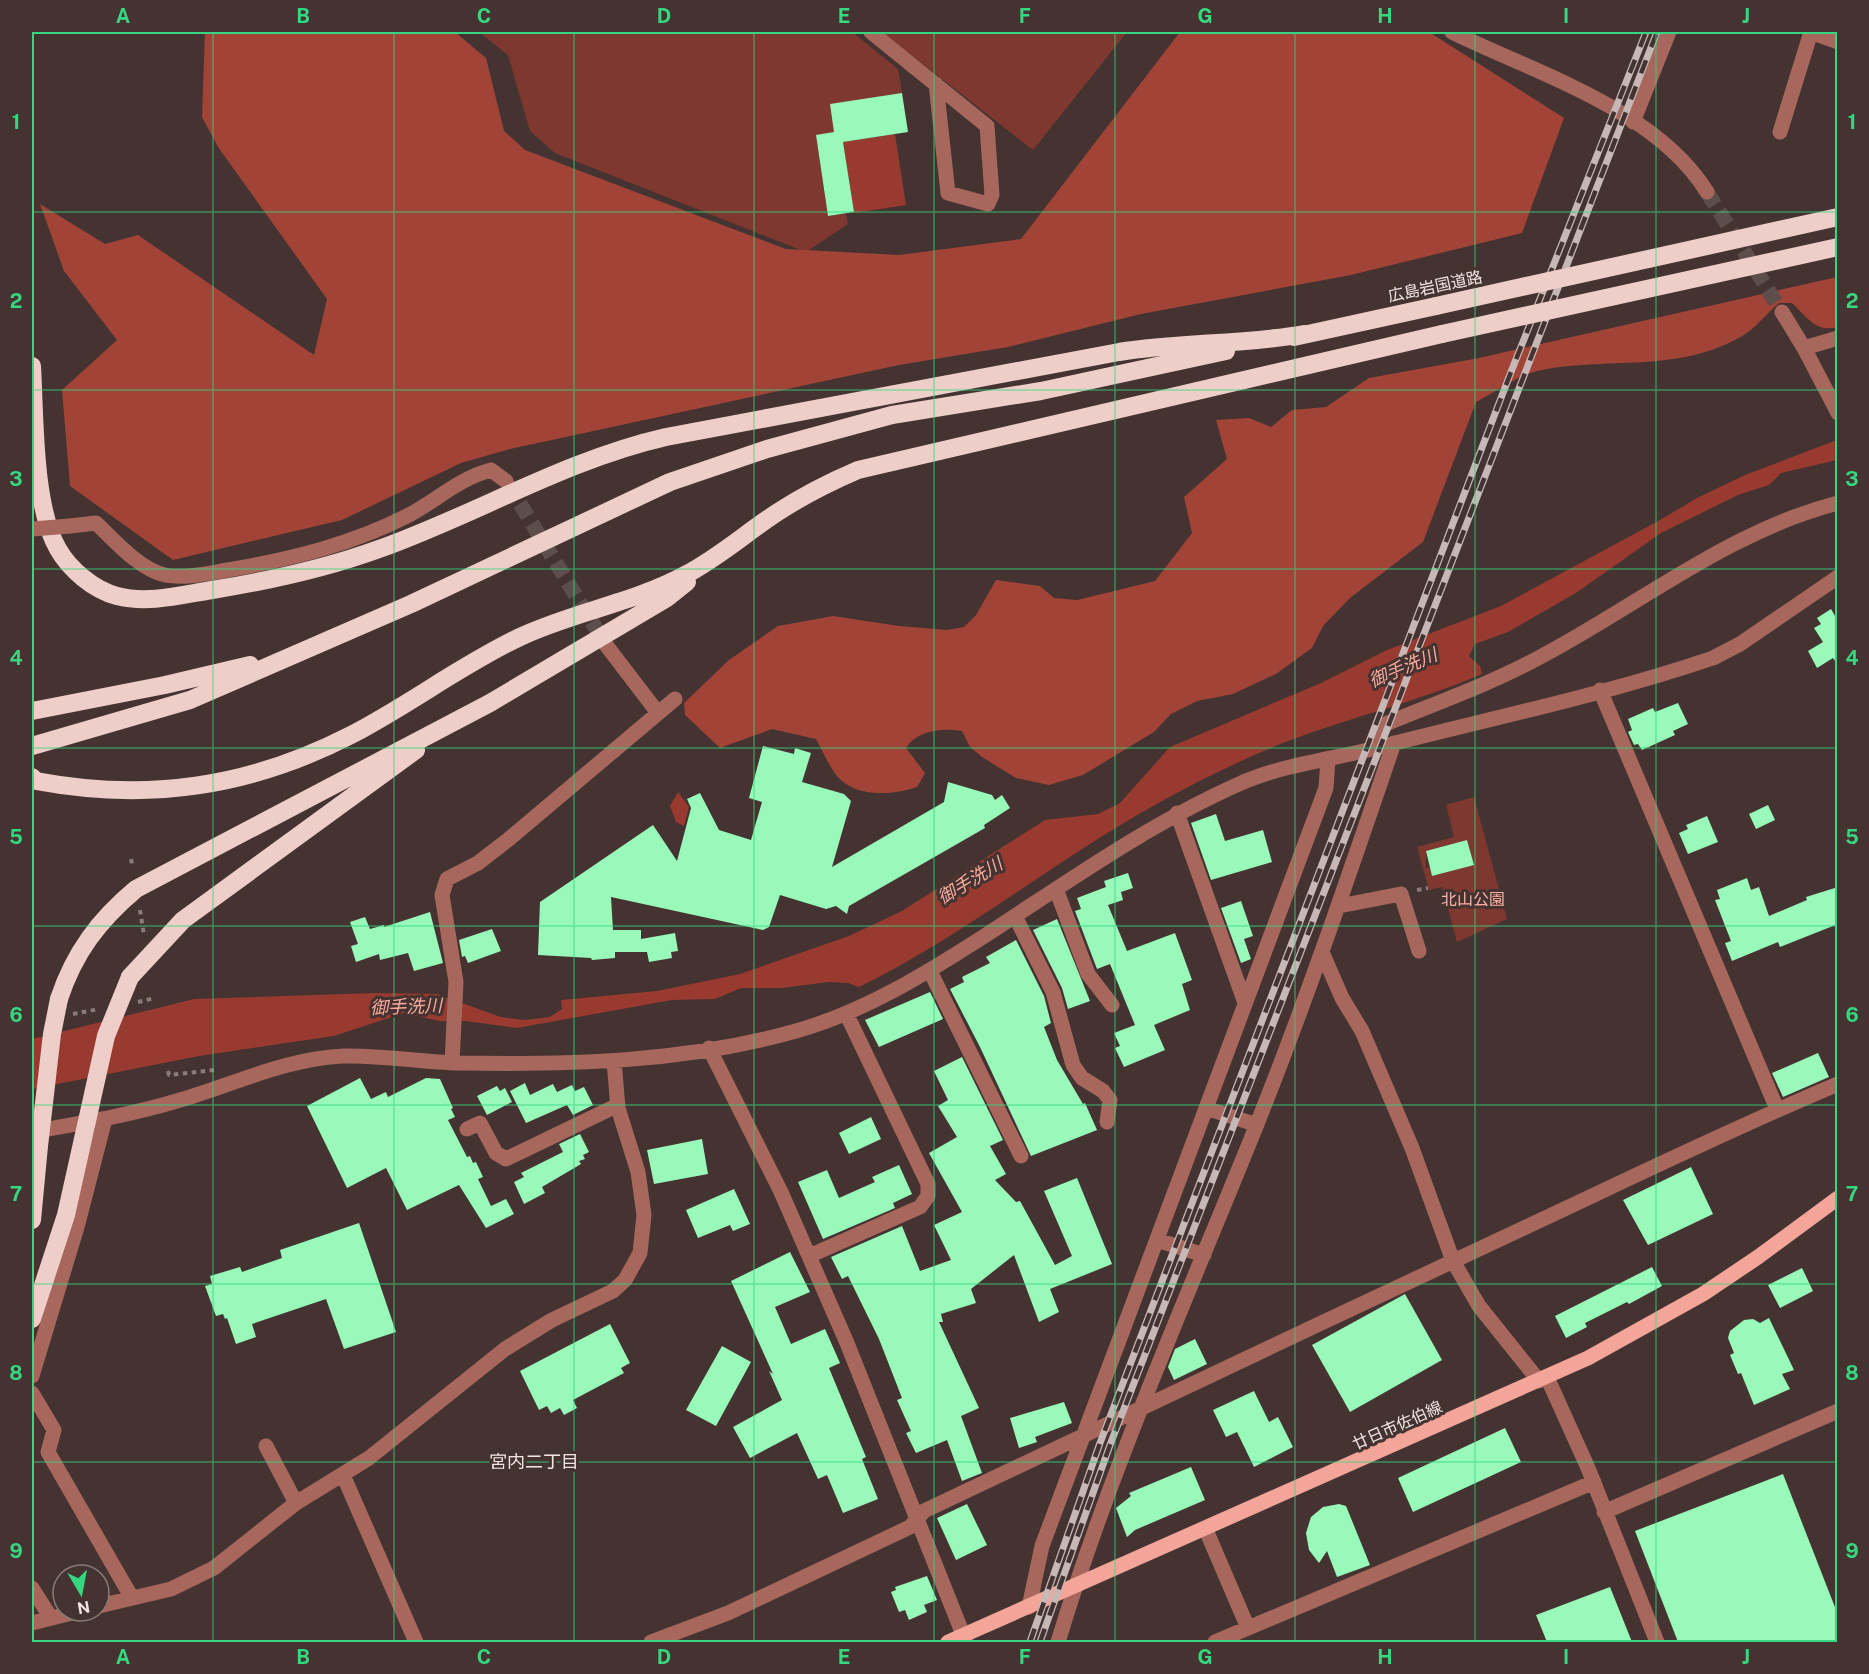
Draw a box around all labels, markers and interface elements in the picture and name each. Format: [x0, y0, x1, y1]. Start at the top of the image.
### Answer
text: A [116, 4, 130, 28]
text: B [296, 4, 310, 28]
text: C [477, 4, 491, 28]
text: D [657, 4, 671, 28]
text: E [838, 4, 850, 28]
text: F [1019, 4, 1031, 28]
text: G [1197, 4, 1213, 28]
text: H [1377, 4, 1393, 28]
text: I [1563, 4, 1569, 28]
text: J [1742, 4, 1750, 28]
text: 1 [12, 110, 20, 134]
text: 1 [1848, 110, 1856, 134]
street label: 広島岩国道路 [1386, 267, 1484, 306]
text: 2 [10, 289, 22, 313]
text: 2 [1846, 289, 1858, 313]
text: 3 [9, 467, 23, 491]
text: 3 [1845, 467, 1859, 491]
water label: 御手洗川 [1366, 643, 1442, 691]
text: 4 [9, 646, 23, 670]
text: 4 [1845, 646, 1859, 670]
text: 5 [9, 825, 23, 849]
text: 5 [1845, 825, 1859, 849]
water label: 御手洗川 [933, 852, 1008, 908]
park label: 北山公園 [1441, 890, 1505, 909]
water label: 御手洗川 [370, 995, 444, 1018]
text: 6 [9, 1003, 23, 1027]
text: 6 [1845, 1003, 1859, 1027]
text: 7 [10, 1182, 22, 1206]
text: 7 [1846, 1182, 1858, 1206]
text: 8 [9, 1361, 23, 1385]
text: 8 [1845, 1361, 1859, 1385]
street label: 廿日市佐伯線 [1349, 1397, 1445, 1454]
district label: 宮内二丁目 [489, 1451, 579, 1472]
text: 9 [9, 1539, 23, 1563]
text: 9 [1845, 1539, 1859, 1563]
north arrow [51, 1563, 111, 1623]
text: N [76, 1597, 91, 1618]
text: A [116, 1645, 130, 1669]
text: B [296, 1645, 310, 1669]
text: C [477, 1645, 491, 1669]
text: D [657, 1645, 671, 1669]
text: E [838, 1645, 850, 1669]
text: F [1019, 1645, 1031, 1669]
text: G [1197, 1645, 1213, 1669]
text: H [1377, 1645, 1393, 1669]
text: I [1563, 1645, 1569, 1669]
text: J [1742, 1645, 1750, 1669]

